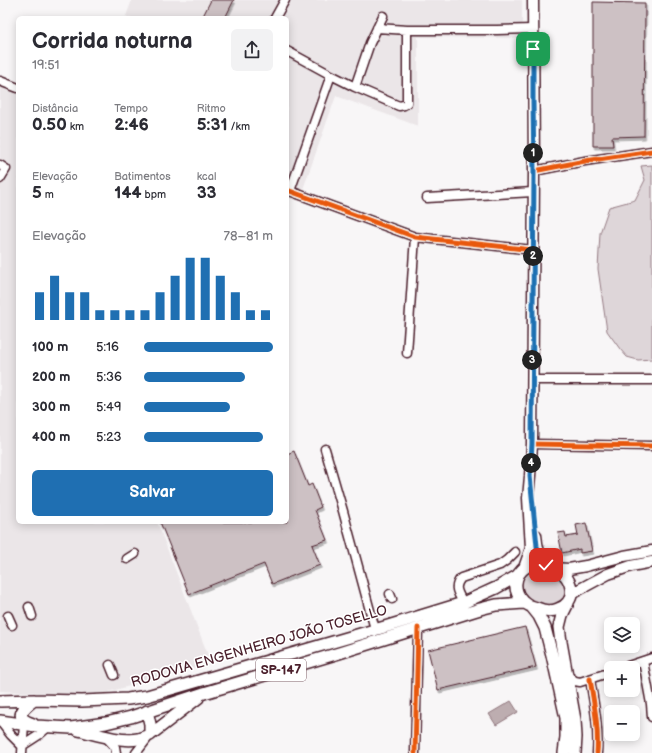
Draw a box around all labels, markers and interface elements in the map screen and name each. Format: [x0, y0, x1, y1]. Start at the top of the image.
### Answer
text: Corrida noturna [32, 28, 193, 55]
button: share [231, 29, 273, 71]
pin [516, 32, 550, 66]
icon: arrive [522, 38, 544, 60]
text: 19:51 [32, 57, 60, 73]
text: Distância [32, 102, 78, 115]
text: Tempo [114, 102, 148, 115]
text: Ritmo [197, 102, 226, 115]
text: 0.50 [32, 115, 67, 135]
text: 2:46 [114, 115, 149, 135]
text: 5:31 [197, 115, 228, 135]
text: km [67, 120, 84, 133]
text: /km [228, 120, 250, 133]
pin: 1 [523, 143, 543, 163]
text: 1 [531, 146, 535, 159]
text: Elevação [32, 170, 78, 183]
text: Batimentos [114, 170, 171, 183]
text: kcal [197, 170, 216, 183]
text: 5 [32, 183, 42, 203]
text: 144 [114, 183, 142, 203]
text: 33 [197, 183, 217, 203]
text: m [42, 188, 54, 201]
text: bpm [142, 188, 166, 201]
text: Elevação [32, 228, 86, 244]
text: 78–81 m [224, 228, 273, 244]
pin: 2 [523, 246, 543, 266]
text: 2 [530, 249, 536, 262]
text: 100 m [32, 339, 68, 355]
text: 5:16 [96, 339, 119, 355]
pin: 3 [522, 350, 542, 370]
text: 3 [529, 353, 535, 366]
text: 200 m [32, 369, 70, 385]
text: 5:36 [96, 369, 122, 385]
text: 300 m [32, 399, 70, 415]
text: 5:49 [96, 399, 122, 415]
text: 400 m [32, 429, 70, 445]
text: 5:23 [96, 429, 121, 445]
pin: 4 [521, 453, 541, 473]
text: 4 [528, 456, 534, 469]
button: Salvar [32, 470, 273, 516]
pin [529, 548, 563, 582]
icon: check [535, 554, 557, 576]
street label: RODOVIA ENGENHEIRO JOÃO TOSELLO [129, 600, 389, 691]
map controls [604, 617, 640, 741]
button: layers [604, 617, 640, 653]
road number: SP-147 [256, 659, 306, 681]
button: + [604, 661, 640, 697]
button: − [604, 705, 640, 741]

